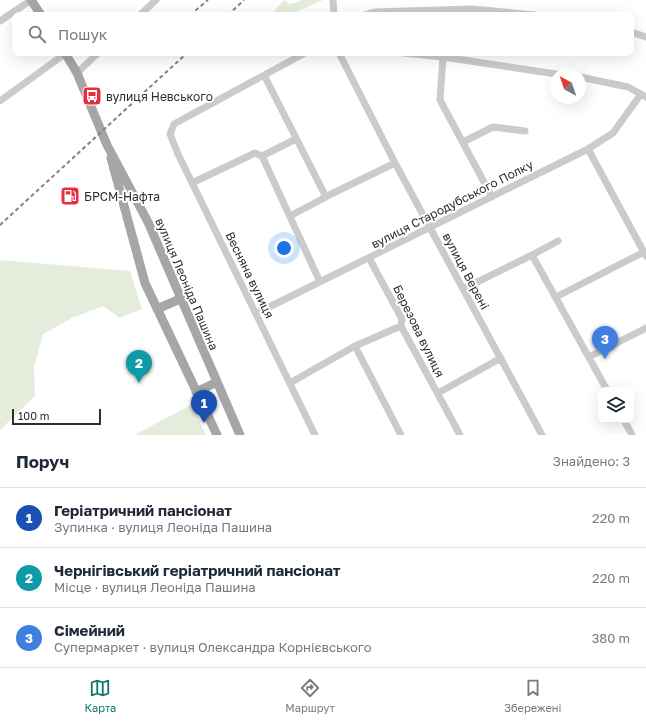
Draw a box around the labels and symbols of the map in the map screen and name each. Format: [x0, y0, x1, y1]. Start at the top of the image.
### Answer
north arrow [550, 68, 586, 104]
bus stop icon: вулиця Невського [81, 85, 103, 107]
place label: вулиця Невського [106, 89, 213, 104]
street label: вулиця Стародубського Полку [368, 156, 536, 252]
fuel station icon: БРСМ-Нафта [59, 185, 81, 207]
place label: БРСМ-Нафта [84, 189, 160, 204]
street label: вулиця Леоніда Пашина [152, 216, 222, 352]
street label: Весняна вулиця [223, 229, 277, 321]
street label: вулиця Верені [440, 230, 492, 312]
your location [274, 238, 294, 258]
street label: Березова вулиця [390, 282, 448, 380]
pin: 3 [592, 326, 618, 359]
pin: 2 [126, 350, 152, 383]
pin: 1 [191, 390, 217, 423]
scale bar [12, 407, 101, 426]

